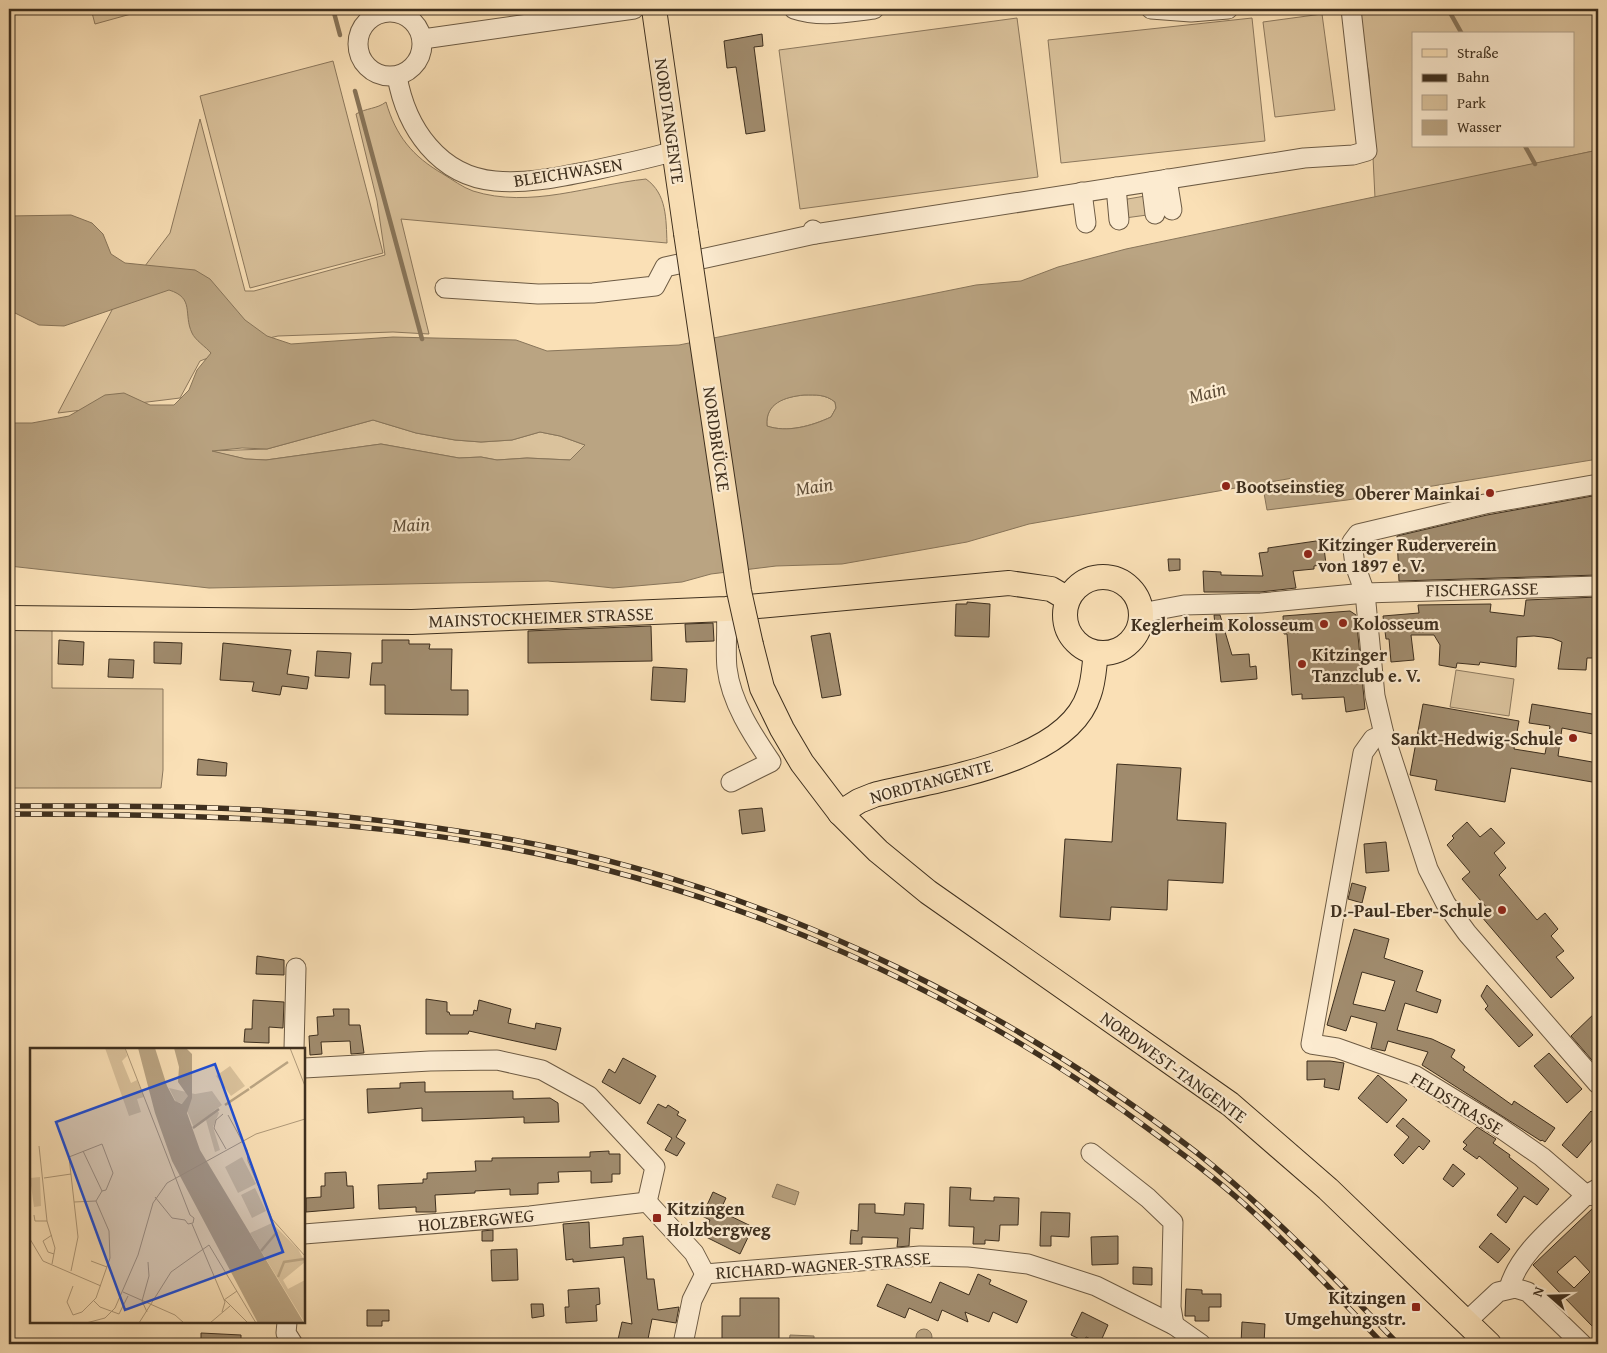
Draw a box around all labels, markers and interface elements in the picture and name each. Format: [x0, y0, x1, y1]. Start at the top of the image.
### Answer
legend [1412, 32, 1574, 148]
text: Straße [1457, 42, 1499, 63]
street label: NORDTANGENTE [648, 57, 692, 185]
text: Bahn [1457, 66, 1490, 87]
text: Park [1457, 92, 1486, 113]
text: Wasser [1457, 116, 1501, 137]
street label: BLEICHWASEN [512, 150, 625, 194]
water label: Main [1185, 374, 1229, 410]
street label: NORDBRÜCKE [696, 385, 738, 493]
water label: Main [793, 469, 835, 503]
place label: Bootseinstieg [1236, 473, 1345, 500]
marker: Bootseinstieg [1220, 480, 1232, 492]
place label: Oberer Mainkai [1355, 480, 1480, 507]
marker: Oberer Mainkai [1484, 487, 1496, 499]
water label: Main [392, 509, 431, 539]
place label: Kitzinger Ruderverein von 1897 e. V. [1318, 531, 1497, 579]
marker: Kitzinger Ruderverein von 1897 e. V. [1302, 548, 1314, 560]
street label: FISCHERGASSE [1426, 575, 1538, 603]
street label: MAINSTOCKHEIMER STRASSE [428, 600, 654, 634]
place label: Kolosseum [1353, 610, 1440, 637]
place label: Keglerheim Kolosseum [1131, 611, 1315, 638]
marker: Kolosseum [1337, 617, 1349, 629]
marker: Keglerheim Kolosseum [1318, 618, 1330, 630]
place label: Kitzinger Tanzclub e. V. [1312, 641, 1421, 689]
marker: Kitzinger Tanzclub e. V. [1296, 658, 1308, 670]
place label: Sankt-Hedwig-Schule [1391, 725, 1563, 752]
marker: Sankt-Hedwig-Schule [1567, 732, 1579, 744]
street label: NORDTANGENTE [866, 752, 996, 810]
place label: D.-Paul-Eber-Schule [1331, 897, 1492, 924]
marker: D.-Paul-Eber-Schule [1496, 904, 1508, 916]
street label: NORDWEST-TANGENTE [1095, 1004, 1253, 1130]
inset map [30, 1048, 305, 1323]
street label: FELDSTRASSE [1405, 1065, 1509, 1141]
place label: Kitzingen Holzbergweg [667, 1195, 771, 1243]
street label: HOLZBERGWEG [417, 1201, 536, 1239]
marker: Kitzingen Holzbergweg [651, 1212, 663, 1224]
street label: RICHARD-WAGNER-STRASSE [715, 1244, 931, 1286]
north arrow [1524, 1270, 1574, 1320]
text: N [1527, 1283, 1549, 1299]
place label: Kitzingen Umgehungsstr. [1285, 1284, 1406, 1332]
marker: Kitzingen Umgehungsstr. [1410, 1301, 1422, 1313]

